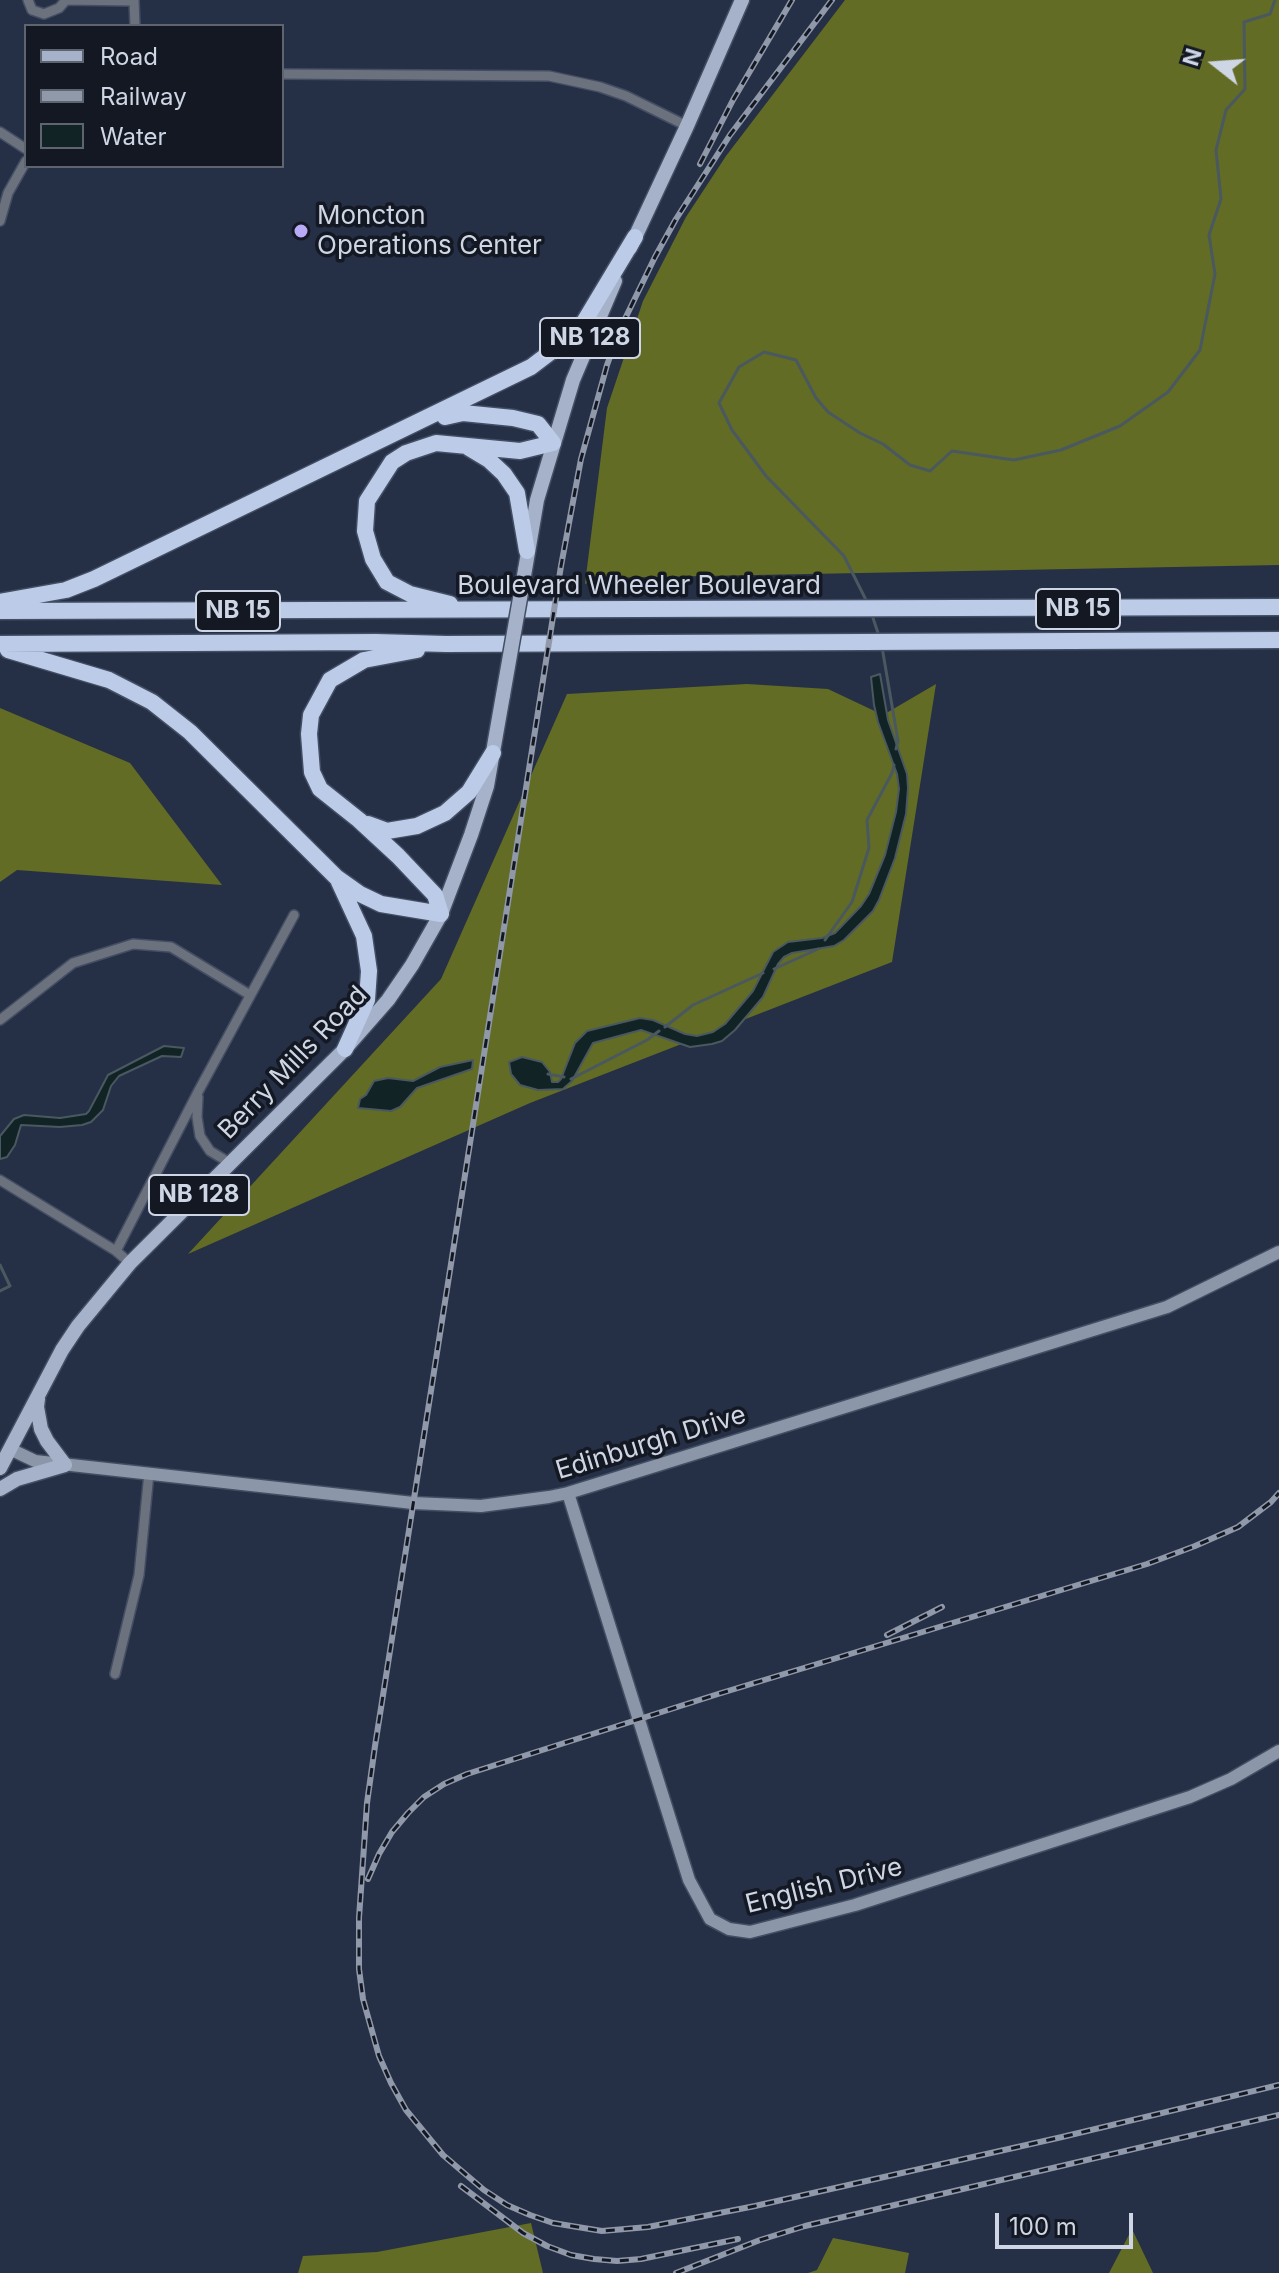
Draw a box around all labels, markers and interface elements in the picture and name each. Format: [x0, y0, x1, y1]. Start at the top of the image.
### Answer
legend [24, 24, 284, 168]
north arrow [1175, 24, 1255, 104]
text: Road [100, 42, 158, 71]
text: N [1177, 45, 1207, 69]
text: Railway [100, 82, 187, 111]
text: Water [100, 122, 167, 151]
place label: Moncton Operations Center [317, 200, 542, 262]
marker: Moncton Operations Center [292, 222, 310, 240]
road number: NB 128 [540, 318, 640, 358]
street label: Boulevard Wheeler Boulevard [457, 570, 821, 602]
road number: NB 15 [1036, 589, 1120, 629]
road number: NB 15 [196, 591, 280, 631]
street label: Berry Mills Road [212, 980, 374, 1146]
road number: NB 128 [149, 1175, 249, 1215]
street label: Edinburgh Drive [552, 1399, 750, 1487]
street label: English Drive [742, 1851, 906, 1921]
scale bar [999, 2197, 1137, 2247]
text: 100 m [1009, 2212, 1077, 2241]

